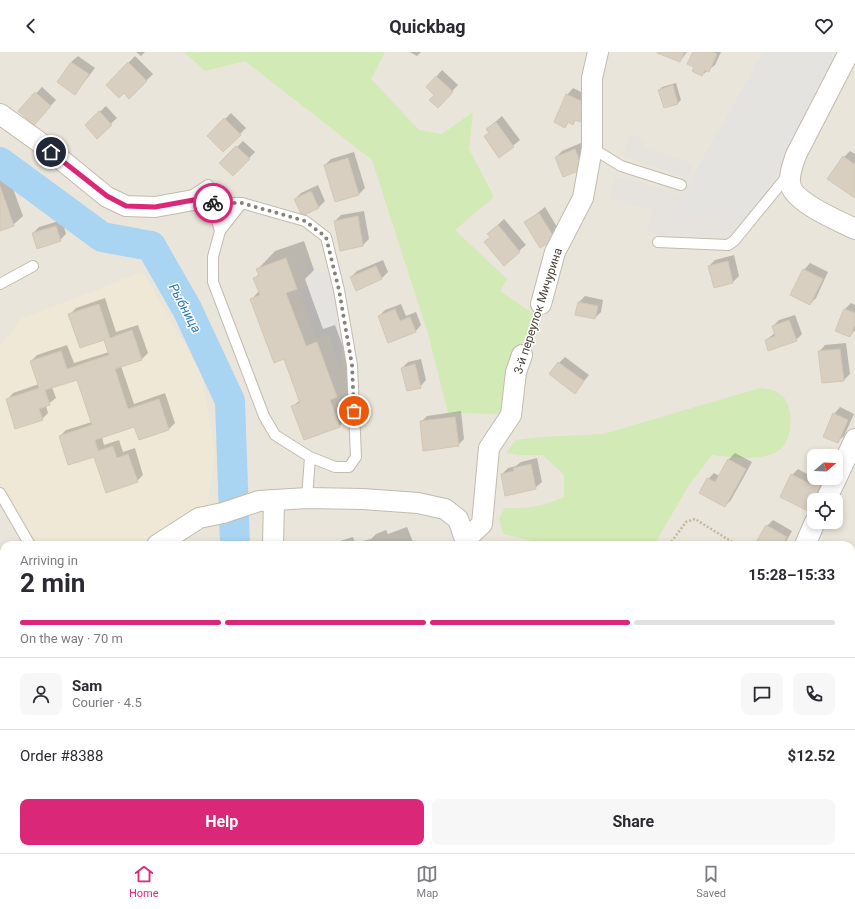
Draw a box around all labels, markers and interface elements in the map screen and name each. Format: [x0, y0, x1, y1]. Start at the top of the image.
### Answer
icon: back [20, 15, 42, 37]
icon: heart [813, 15, 835, 37]
text: Quickbag [389, 16, 466, 37]
pin [34, 135, 68, 169]
icon: home [40, 141, 62, 163]
courier [193, 183, 233, 223]
icon: bike [202, 192, 224, 214]
street label: 3-й переулок Мичурина [511, 246, 565, 376]
water label: Рыбница [166, 281, 204, 335]
pin [337, 394, 371, 428]
icon: bag [343, 400, 365, 422]
north arrow [807, 449, 843, 485]
map controls [807, 449, 843, 529]
button: locate [807, 493, 843, 529]
text: Arriving in [20, 553, 78, 568]
text: 15:28–15:33 [748, 566, 835, 584]
text: 2 min [20, 568, 85, 598]
text: On the way · 70 m [20, 631, 123, 646]
button: person [20, 673, 62, 715]
button: chat [741, 673, 783, 715]
button: phone [793, 673, 835, 715]
text: Sam [72, 677, 102, 695]
text: Courier · 4.5 [72, 695, 142, 710]
text: Order #8388 [20, 747, 103, 765]
text: $12.52 [788, 747, 835, 765]
button: Help [20, 799, 424, 845]
button: Share [432, 799, 835, 845]
tab: Home [129, 863, 159, 900]
tab: Map [416, 863, 438, 900]
tab: Saved [696, 863, 726, 900]

